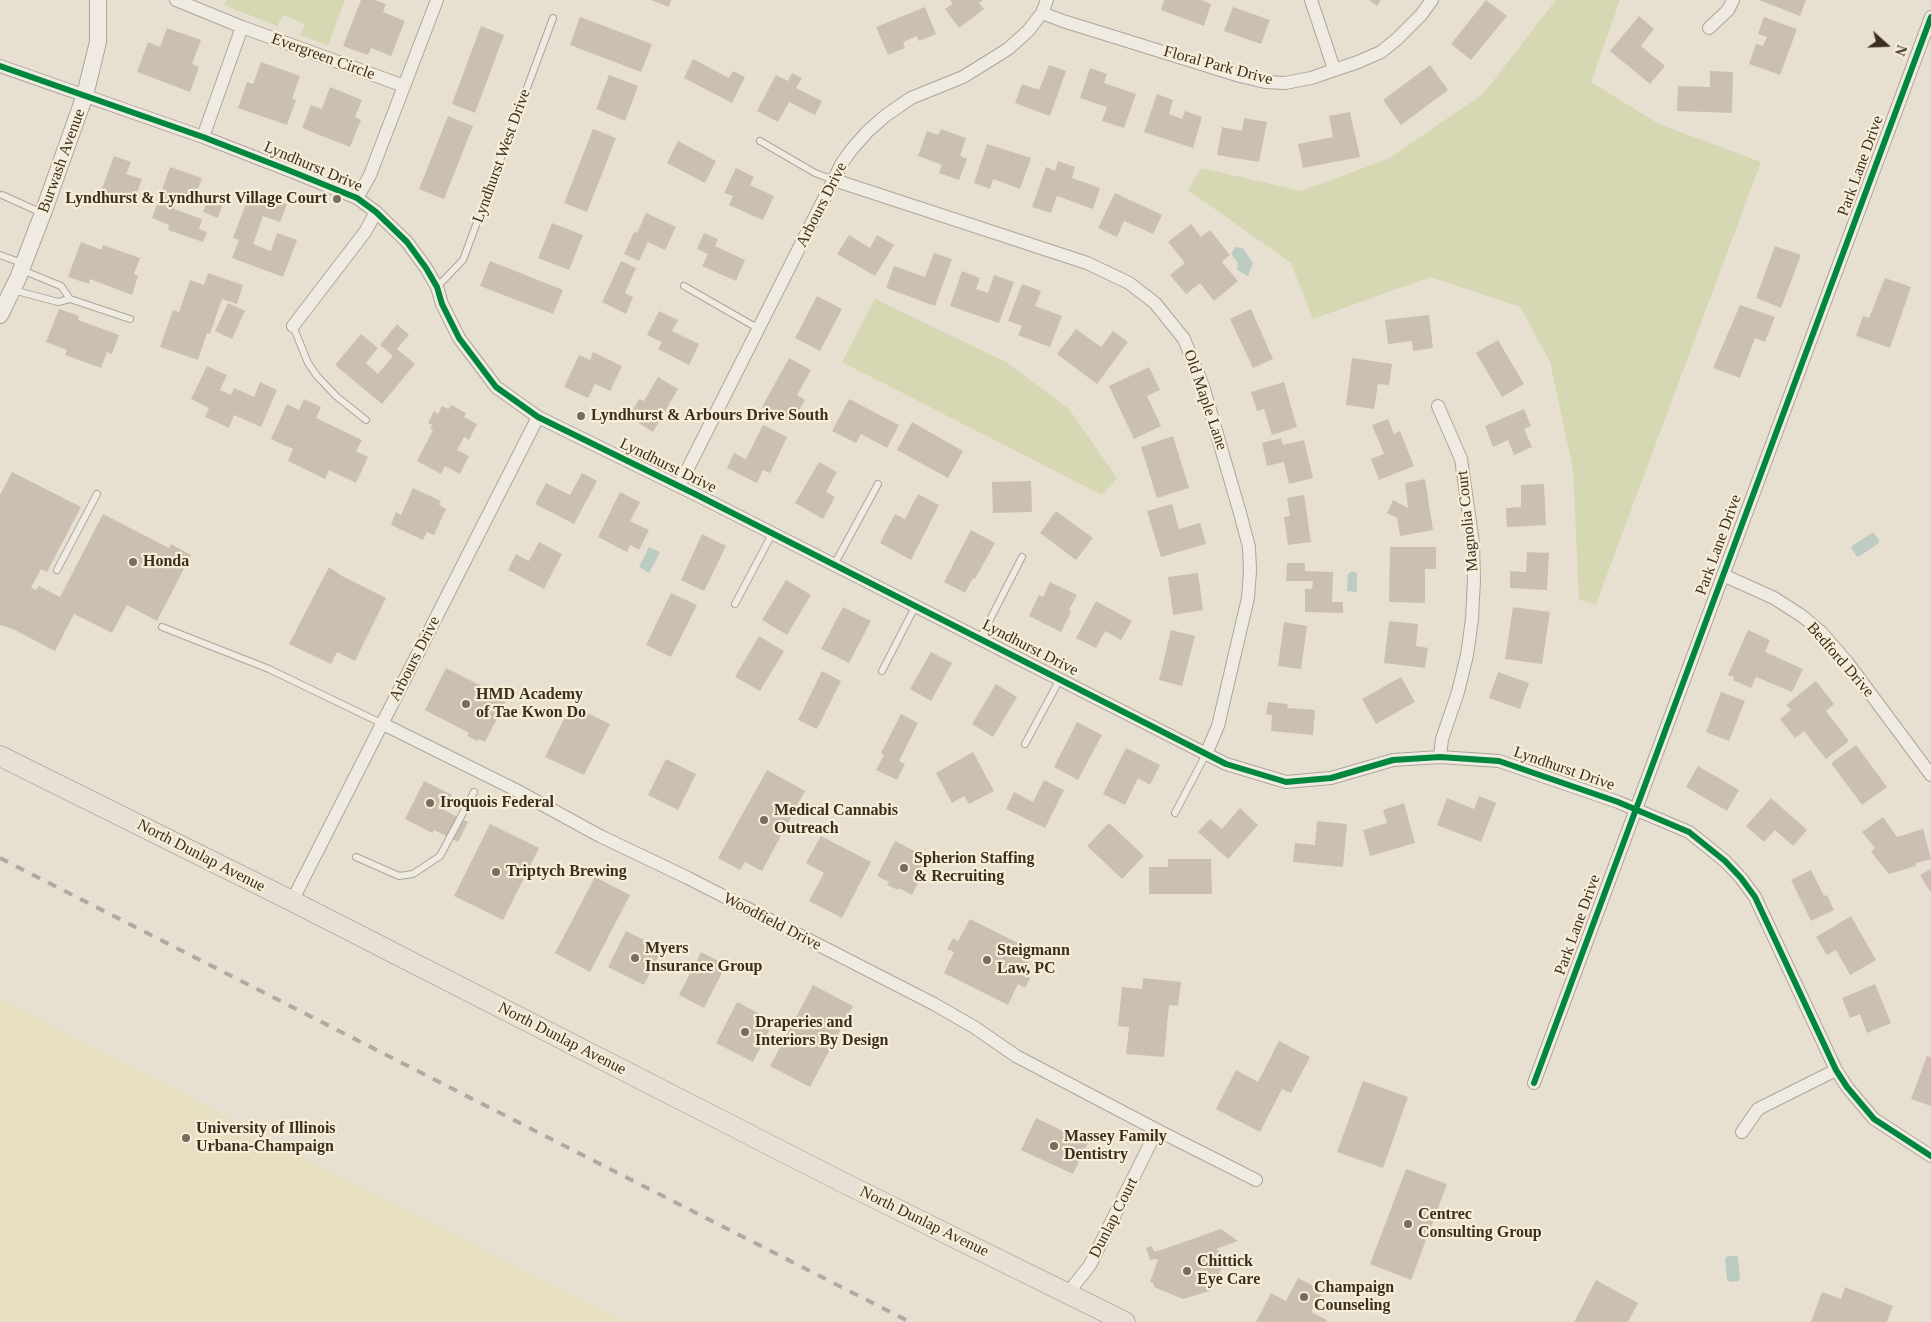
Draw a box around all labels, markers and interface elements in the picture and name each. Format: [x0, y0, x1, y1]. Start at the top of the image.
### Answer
north arrow [1861, 20, 1911, 70]
street label: Evergreen Circle [269, 29, 377, 85]
street label: Floral Park Drive [1161, 42, 1275, 90]
text: N [1892, 43, 1909, 58]
street label: Lyndhurst West Drive [469, 87, 535, 225]
street label: Burwash Avenue [34, 106, 90, 216]
street label: Park Lane Drive [1834, 113, 1888, 219]
street label: Lyndhurst Drive [261, 138, 365, 196]
street label: Arbours Drive [792, 159, 852, 251]
place label: Lyndhurst & Lyndhurst Village Court [65, 189, 327, 209]
marker: Lyndhurst & Lyndhurst Village Court [331, 193, 343, 205]
street label: Old Maple Lane [1179, 347, 1231, 453]
place label: Lyndhurst & Arbours Drive South [591, 406, 828, 426]
marker: Lyndhurst & Arbours Drive South [575, 410, 587, 422]
street label: Lyndhurst Drive [616, 434, 720, 498]
street label: Magnolia Court [1453, 469, 1483, 573]
street label: Park Lane Drive [1692, 492, 1746, 598]
place label: Honda [143, 552, 189, 572]
marker: Honda [127, 556, 139, 568]
street label: Arbours Drive [385, 613, 445, 705]
street label: Lyndhurst Drive [979, 616, 1081, 680]
street label: Bedford Drive [1802, 619, 1878, 701]
place label: HMD Academy of Tae Kwon Do [476, 685, 586, 723]
marker: HMD Academy of Tae Kwon Do [460, 698, 472, 710]
street label: Lyndhurst Drive [1511, 743, 1617, 795]
place label: Iroquois Federal [440, 793, 554, 813]
marker: Iroquois Federal [424, 797, 436, 809]
place label: Medical Cannabis Outreach [774, 801, 898, 839]
marker: Medical Cannabis Outreach [758, 814, 770, 826]
street label: North Dunlap Avenue [134, 815, 268, 897]
place label: Spherion Staffing & Recruiting [914, 849, 1034, 887]
place label: Triptych Brewing [506, 862, 627, 882]
marker: Spherion Staffing & Recruiting [898, 862, 910, 874]
marker: Triptych Brewing [490, 866, 502, 878]
street label: Park Lane Drive [1551, 872, 1605, 978]
street label: Woodfield Drive [720, 889, 824, 955]
place label: Myers Insurance Group [645, 939, 763, 977]
place label: Steigmann Law, PC [997, 941, 1070, 979]
marker: Myers Insurance Group [629, 952, 641, 964]
marker: Steigmann Law, PC [981, 954, 993, 966]
street label: North Dunlap Avenue [495, 998, 629, 1080]
place label: Draperies and Interiors By Design [755, 1013, 888, 1051]
marker: Draperies and Interiors By Design [739, 1026, 751, 1038]
place label: University of Illinois Urbana-Champaign [196, 1119, 336, 1157]
place label: Massey Family Dentistry [1064, 1127, 1167, 1165]
marker: University of Illinois Urbana-Champaign [180, 1132, 192, 1144]
marker: Massey Family Dentistry [1048, 1140, 1060, 1152]
street label: Dunlap Court [1086, 1175, 1142, 1261]
street label: North Dunlap Avenue [856, 1182, 992, 1262]
place label: Centrec Consulting Group [1418, 1205, 1542, 1243]
marker: Centrec Consulting Group [1402, 1218, 1414, 1230]
place label: Chittick Eye Care [1197, 1252, 1260, 1290]
marker: Chittick Eye Care [1181, 1265, 1193, 1277]
place label: Champaign Counseling [1314, 1278, 1394, 1316]
marker: Champaign Counseling [1298, 1291, 1310, 1303]

